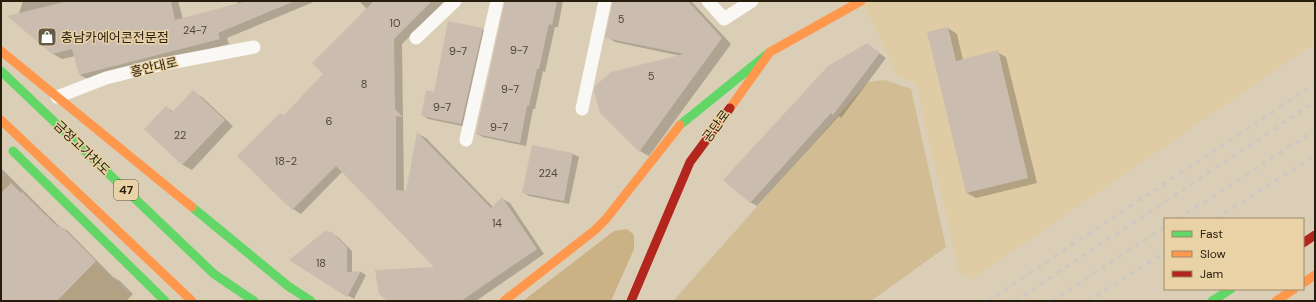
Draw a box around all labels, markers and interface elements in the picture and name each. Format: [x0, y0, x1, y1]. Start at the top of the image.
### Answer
house number: 5 [618, 12, 625, 26]
house number: 10 [390, 16, 400, 30]
house number: 24-7 [183, 23, 207, 37]
shop icon: 충남카에어콘전문점 [36, 26, 58, 48]
place label: 충남카에어콘전문점 [61, 29, 169, 46]
house number: 9-7 [510, 43, 528, 57]
house number: 9-7 [449, 44, 467, 58]
street label: 흥안대로 [129, 53, 179, 81]
house number: 5 [648, 69, 655, 83]
house number: 8 [361, 77, 367, 91]
house number: 9-7 [501, 82, 519, 96]
house number: 9-7 [433, 100, 451, 114]
street label: 공단로 [699, 106, 733, 146]
house number: 6 [326, 114, 333, 128]
street label: 금정고가차도 [50, 117, 114, 179]
house number: 9-7 [490, 120, 508, 134]
house number: 22 [174, 128, 186, 142]
house number: 18-2 [275, 154, 297, 168]
house number: 224 [538, 166, 558, 180]
road number: 47 [114, 180, 138, 200]
house number: 14 [492, 216, 502, 230]
legend [1164, 218, 1304, 290]
text: Fast [1200, 226, 1223, 242]
text: Slow [1200, 246, 1226, 262]
house number: 18 [316, 256, 326, 270]
text: Jam [1200, 266, 1223, 282]

